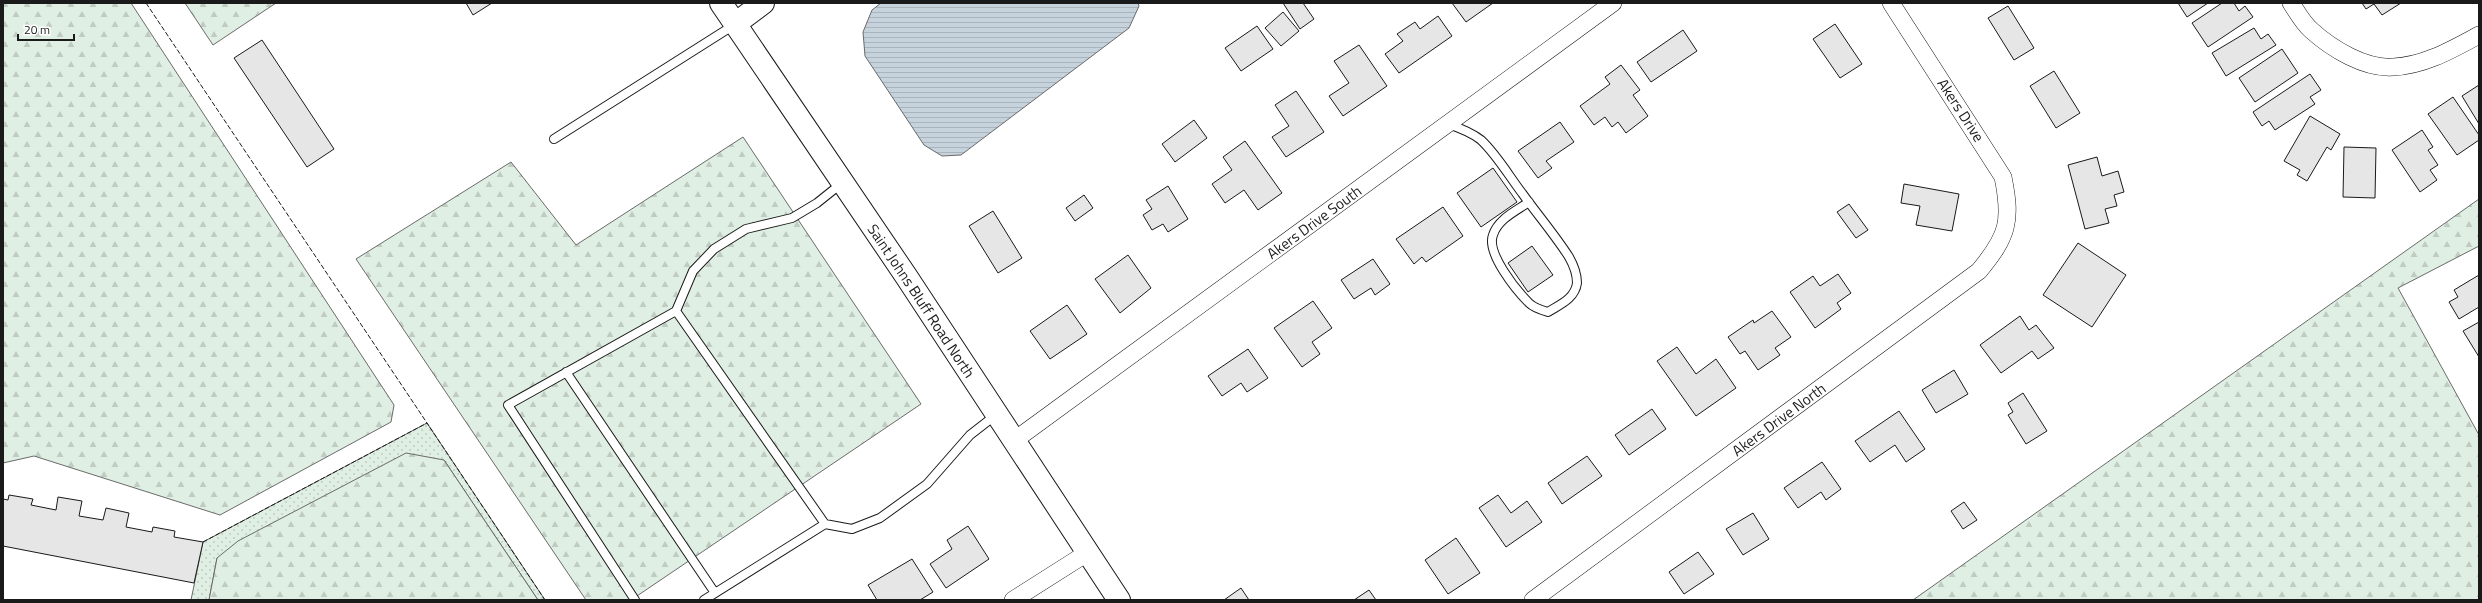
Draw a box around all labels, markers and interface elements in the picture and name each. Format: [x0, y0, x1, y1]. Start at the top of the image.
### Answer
scale bar [18, 16, 74, 42]
text: 20 m [24, 20, 50, 39]
street label: Akers Drive [1932, 74, 1990, 146]
street label: Akers Drive South [1262, 179, 1366, 264]
street label: Saint Johns Bluff Road North [862, 219, 981, 382]
street label: Akers Drive North [1727, 377, 1830, 461]

